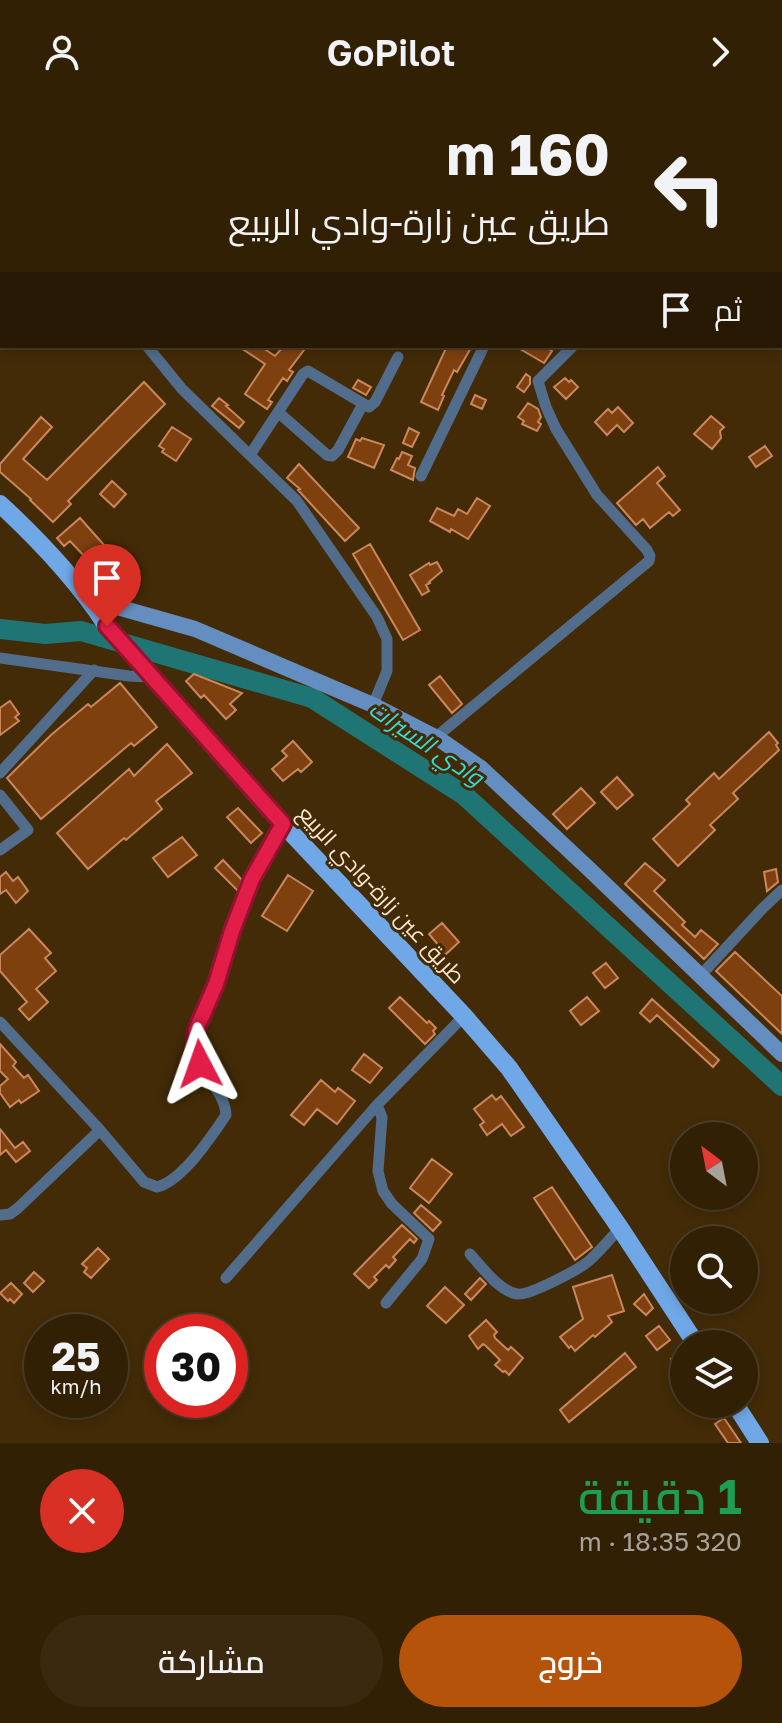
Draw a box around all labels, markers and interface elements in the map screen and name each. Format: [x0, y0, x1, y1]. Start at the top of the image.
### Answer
icon: person [40, 30, 84, 74]
icon: forward [698, 30, 742, 74]
text: GoPilot [327, 31, 455, 74]
text: 160 m [446, 120, 610, 187]
icon: left [638, 136, 742, 240]
text: طريق عين زارة-وادي الربيع [228, 200, 610, 243]
icon: arrive [654, 288, 698, 332]
text: ثم [714, 292, 742, 328]
pin [73, 544, 141, 626]
icon: arrive [85, 556, 129, 600]
water label: وادي السيرات [361, 693, 491, 797]
street label: طريق عين زارة-وادي الربيع [290, 799, 471, 991]
position arrow [158, 1022, 242, 1106]
north arrow [670, 1122, 758, 1210]
map controls [670, 1122, 758, 1418]
button: search [670, 1226, 758, 1314]
speed limit sign: 30 [144, 1314, 248, 1418]
button: layers [670, 1330, 758, 1418]
text: 25 [52, 1332, 100, 1380]
text: km/h [51, 1374, 101, 1398]
text: 1 دقيقة [578, 1467, 742, 1525]
button: close [40, 1469, 124, 1553]
text: 320 m · 18:35 [579, 1526, 742, 1557]
button: مشاركة [40, 1615, 383, 1707]
button: خروج [399, 1615, 742, 1707]

